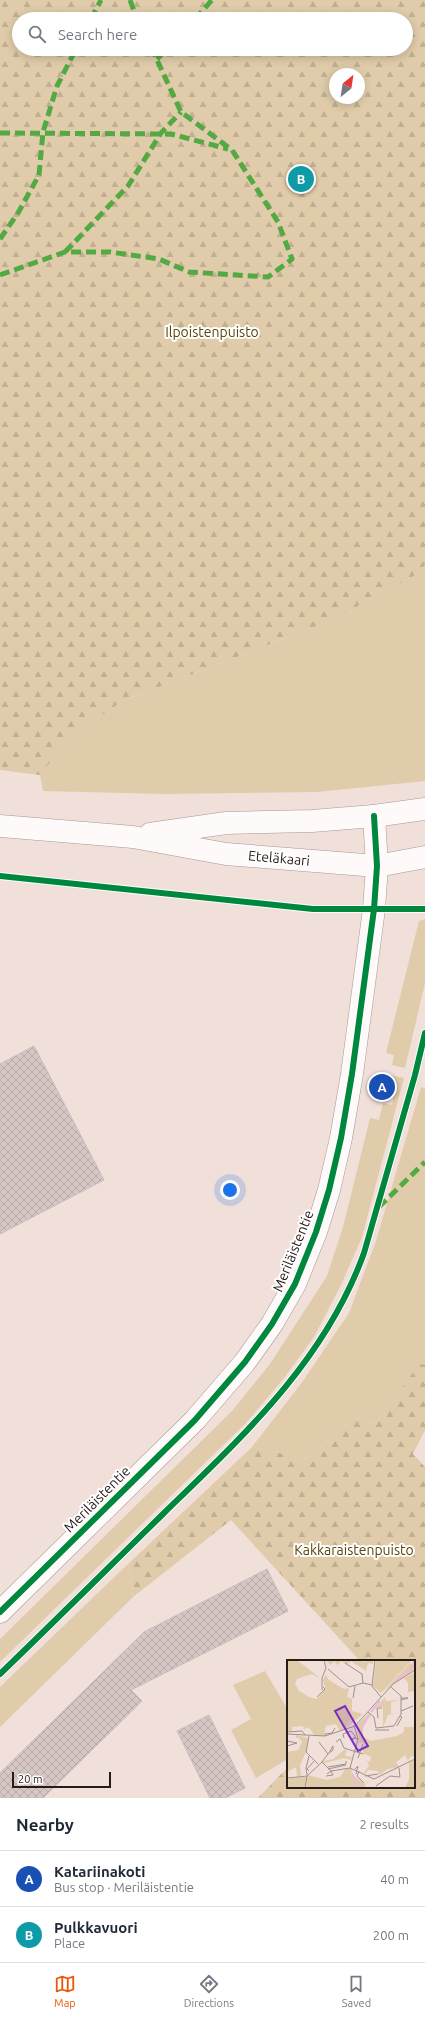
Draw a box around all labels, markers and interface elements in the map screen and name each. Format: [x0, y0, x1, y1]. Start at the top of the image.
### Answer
search box [12, 12, 413, 56]
icon: search [26, 23, 48, 45]
text: Search here [58, 26, 137, 43]
north arrow [329, 68, 365, 104]
pin: B [288, 164, 314, 194]
park label: Ilpoistenpuisto [165, 324, 259, 340]
street label: Eteläkaari [247, 847, 311, 869]
pin: A [369, 1072, 395, 1102]
your location [220, 1180, 240, 1200]
street label: Meriläistentie [269, 1208, 317, 1294]
street label: Meriläistentie [61, 1463, 133, 1535]
park label: Kakkaraistenpuisto [294, 1542, 414, 1558]
inset map [287, 1660, 415, 1788]
scale bar [12, 1770, 111, 1789]
text: 20 m [18, 1773, 42, 1785]
text: Nearby [16, 1815, 74, 1834]
text: 2 results [359, 1817, 409, 1831]
text: Katariinakoti [54, 1863, 145, 1880]
text: A [24, 1872, 34, 1886]
text: 40 m [380, 1872, 409, 1886]
text: Bus stop · Meriläistentie [54, 1880, 194, 1894]
text: Pulkkavuori [54, 1919, 138, 1936]
text: B [25, 1928, 33, 1942]
text: 200 m [373, 1928, 409, 1942]
text: Place [54, 1936, 85, 1950]
tab: Map [54, 1973, 76, 2009]
tab: Directions [184, 1973, 234, 2009]
tab: Saved [342, 1973, 371, 2009]

